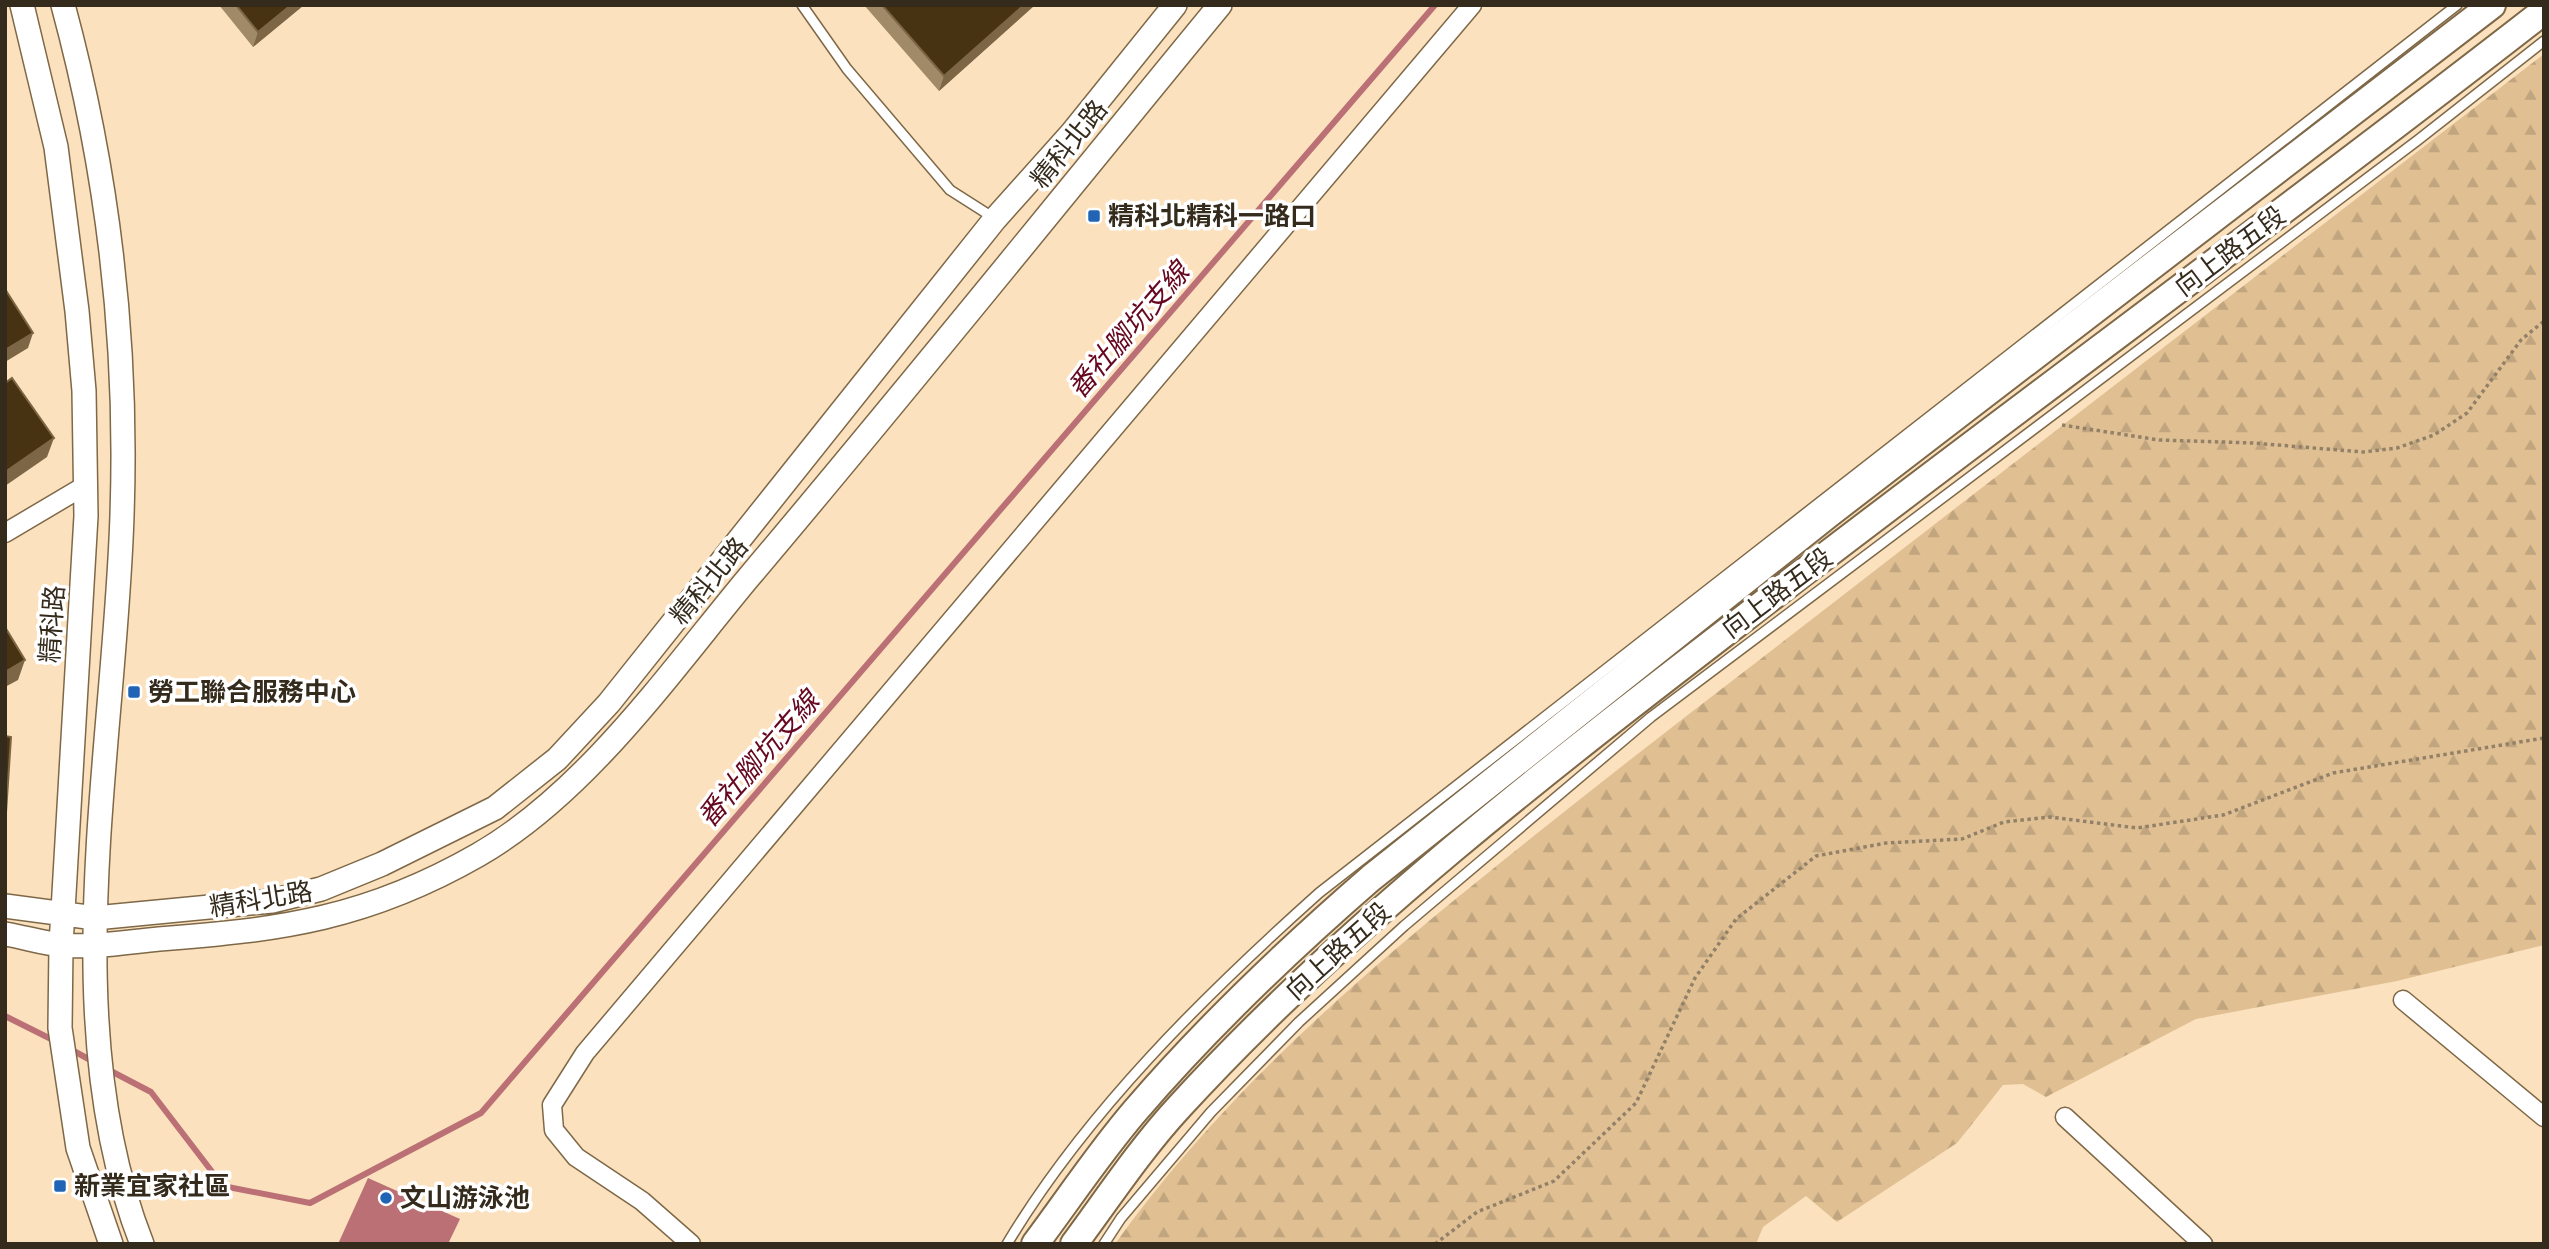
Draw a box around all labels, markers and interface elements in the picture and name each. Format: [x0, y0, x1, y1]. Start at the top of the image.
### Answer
street label: 精科北路 [1025, 94, 1114, 194]
street label: 向上路五段 [2169, 200, 2292, 303]
place label: 精科北精科一路口 [1108, 201, 1316, 232]
marker: 精科北精科一路口 [1086, 208, 1102, 224]
water label: 番社腳坑支線 [1061, 254, 1198, 405]
street label: 精科北路 [664, 532, 755, 631]
street label: 向上路五段 [1716, 542, 1839, 645]
street label: 精科路 [34, 584, 71, 664]
place label: 勞工聯合服務中心 [148, 677, 356, 708]
water label: 番社腳坑支線 [691, 683, 828, 834]
marker: 勞工聯合服務中心 [126, 684, 142, 700]
street label: 精科北路 [207, 876, 315, 923]
street label: 向上路五段 [1280, 896, 1397, 1006]
place label: 新業宜家社區 [74, 1171, 230, 1202]
marker: 新業宜家社區 [52, 1178, 68, 1194]
place label: 文山游泳池 [400, 1183, 530, 1214]
marker: 文山游泳池 [378, 1190, 394, 1206]

